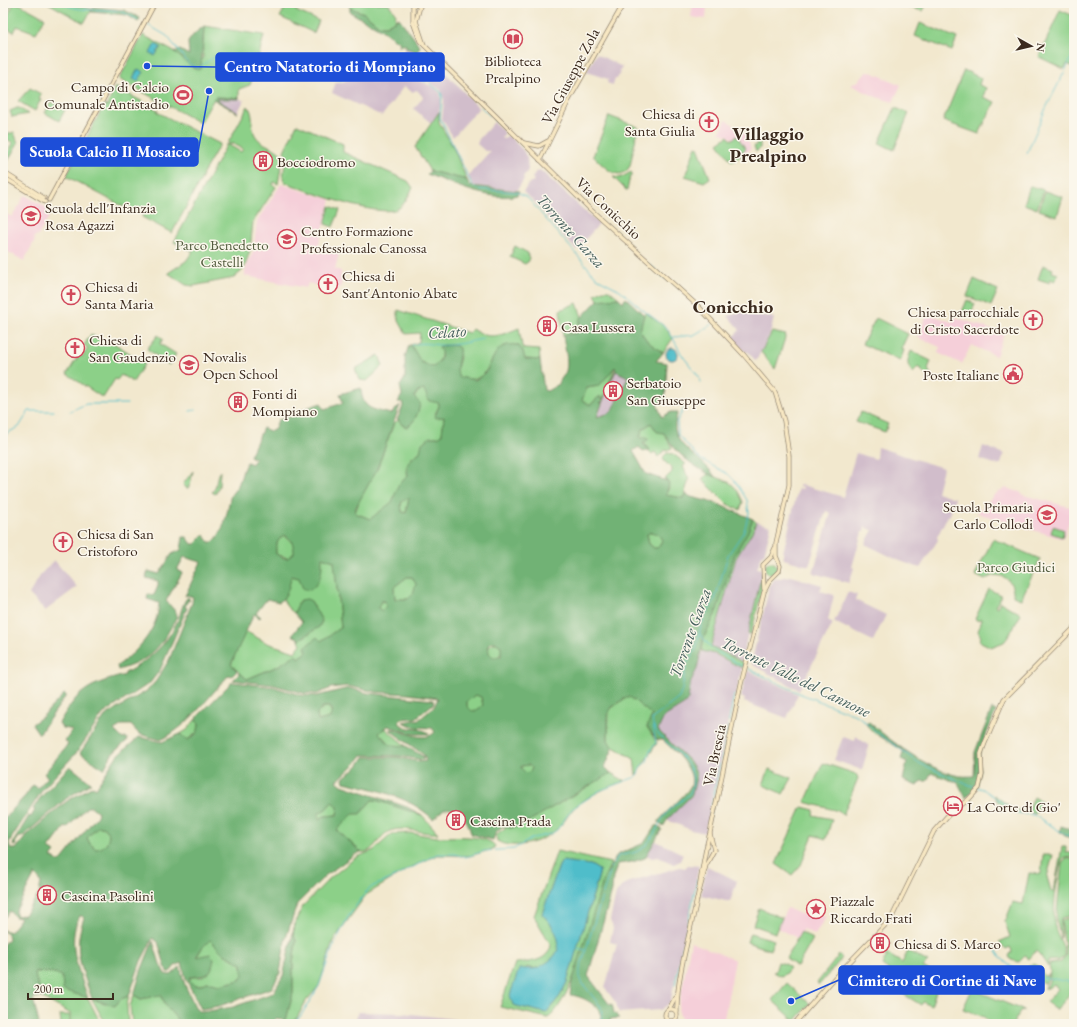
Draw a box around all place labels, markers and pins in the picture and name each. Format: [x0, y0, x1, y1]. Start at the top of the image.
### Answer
library icon: Biblioteca Prealpino [502, 28, 524, 50]
place label: Biblioteca Prealpino [485, 51, 541, 87]
callout: Centro Natatorio di Mompiano [216, 53, 444, 81]
place label: Campo di Calcio Comunale Antistadio [44, 77, 169, 113]
sports icon: Campo di Calcio Comunale Antistadio [172, 84, 194, 106]
place label: Chiesa di Santa Giulia [625, 104, 695, 140]
church icon: Chiesa di Santa Giulia [698, 111, 720, 133]
callout: Scuola Calcio Il Mosaico [21, 138, 198, 166]
building icon: Bocciodromo [252, 150, 274, 172]
place label: Bocciodromo [277, 152, 355, 171]
place label: Scuola dell'Infanzia Rosa Agazzi [45, 198, 156, 234]
school or university icon: Scuola dell'Infanzia Rosa Agazzi [20, 205, 42, 227]
place label: Centro Formazione Professionale Canossa [301, 221, 427, 257]
school or university icon: Centro Formazione Professionale Canossa [276, 228, 298, 250]
place label: Chiesa di Sant'Antonio Abate [342, 266, 458, 302]
church icon: Chiesa di Sant'Antonio Abate [317, 273, 339, 295]
place label: Chiesa di Santa Maria [85, 277, 153, 313]
church icon: Chiesa di Santa Maria [60, 284, 82, 306]
place label: Chiesa parrocchiale di Cristo Sacerdote [908, 302, 1019, 338]
church icon: Chiesa parrocchiale di Cristo Sacerdote [1022, 309, 1044, 331]
building icon: Casa Lussera [536, 315, 558, 337]
place label: Casa Lussera [561, 317, 635, 336]
place label: Chiesa di San Gaudenzio [89, 330, 176, 366]
church icon: Chiesa di San Gaudenzio [64, 337, 86, 359]
place label: Novalis Open School [203, 347, 278, 383]
school or university icon: Novalis Open School [178, 354, 200, 376]
public building icon: Poste Italiane [1002, 363, 1024, 385]
place label: Poste Italiane [923, 365, 999, 384]
place label: Serbatoio San Giuseppe [627, 373, 706, 409]
building icon: Serbatoio San Giuseppe [602, 380, 624, 402]
place label: Fonti di Mompiano [252, 384, 317, 420]
building icon: Fonti di Mompiano [227, 391, 249, 413]
place label: Scuola Primaria Carlo Collodi [943, 497, 1033, 533]
school or university icon: Scuola Primaria Carlo Collodi [1036, 504, 1058, 526]
place label: Chiesa di San Cristoforo [77, 524, 154, 560]
church icon: Chiesa di San Cristoforo [52, 531, 74, 553]
hotel icon: La Corte di Gio' [942, 795, 964, 817]
place label: La Corte di Gio' [967, 797, 1061, 816]
building icon: Cascina Prada [445, 809, 467, 831]
place label: Cascina Prada [470, 811, 551, 830]
building icon: Cascina Pasolini [36, 884, 58, 906]
place label: Cascina Pasolini [61, 886, 154, 905]
place label: Piazzale Riccardo Frati [830, 891, 912, 927]
place icon: Piazzale Riccardo Frati [805, 898, 827, 920]
building icon: Chiesa di S. Marco [869, 932, 891, 954]
place label: Chiesa di S. Marco [894, 934, 1001, 953]
callout: Cimitero di Cortine di Nave [839, 966, 1044, 994]

